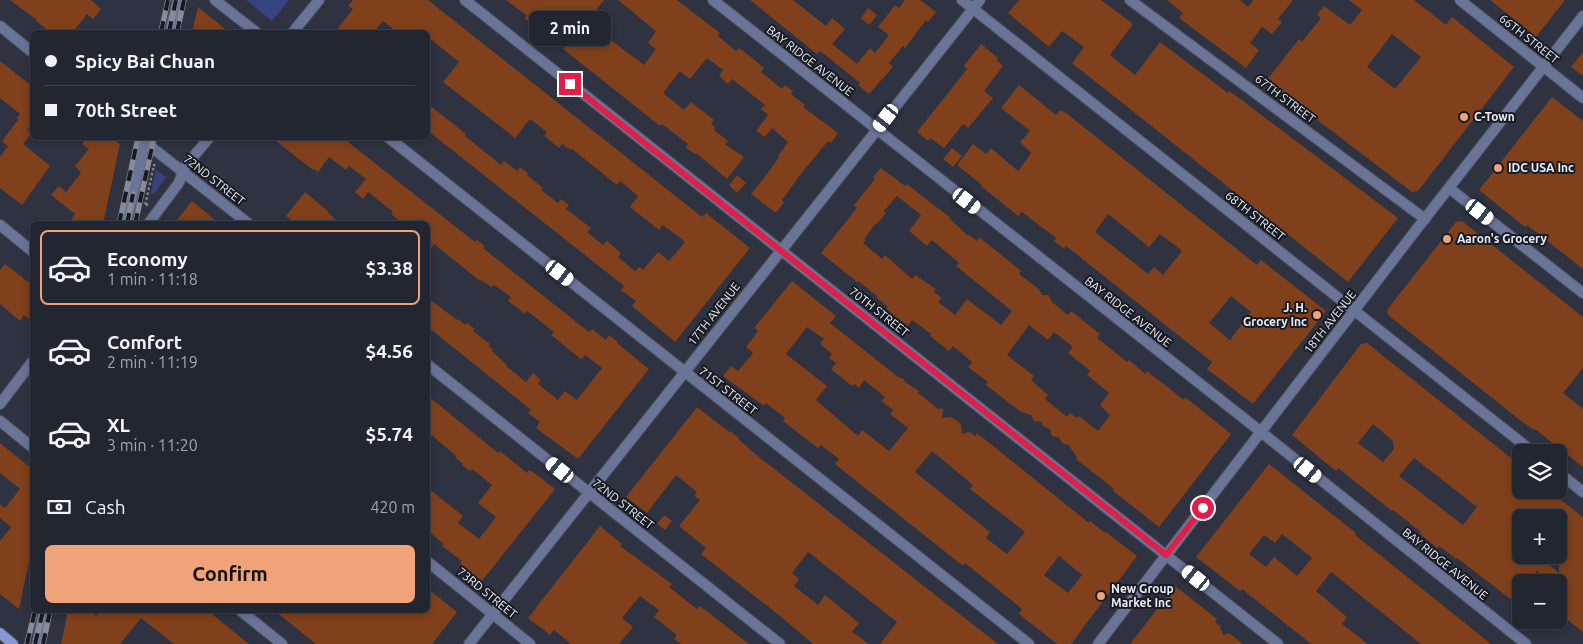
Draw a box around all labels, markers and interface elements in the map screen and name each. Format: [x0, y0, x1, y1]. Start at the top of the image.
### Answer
street label: 66TH STREET [1497, 11, 1562, 66]
callout: 2 min [529, 12, 611, 46]
text: 2 min [550, 19, 590, 37]
street label: BAY RIDGE AVENUE [765, 23, 856, 98]
text: Spicy Bai Chuan [75, 50, 215, 72]
street label: 67TH STREET [1253, 72, 1318, 126]
route end [559, 73, 581, 95]
text: 70th Street [75, 99, 177, 121]
car [870, 102, 901, 134]
place label: C-Town [1474, 110, 1515, 123]
marker: C-Town [1458, 111, 1470, 123]
street label: 72ND STREET [181, 152, 248, 208]
place label: IDC USA Inc [1508, 161, 1574, 174]
marker: IDC USA Inc [1492, 162, 1504, 174]
car [950, 186, 983, 216]
street label: 68TH STREET [1223, 188, 1288, 243]
car [1463, 197, 1496, 227]
place label: Aaron's Grocery [1457, 232, 1547, 245]
marker: Aaron's Grocery [1441, 233, 1453, 245]
icon: car [47, 245, 92, 290]
text: Economy [107, 248, 188, 270]
text: $3.38 [365, 257, 413, 279]
car [543, 258, 576, 288]
text: 1 min · 11:18 [107, 270, 198, 288]
street label: BAY RIDGE AVENUE [1083, 274, 1174, 349]
street label: 17TH AVENUE [685, 279, 742, 348]
street label: 70TH STREET [847, 284, 912, 339]
street label: 18TH AVENUE [1301, 287, 1358, 356]
place label: J. H. Grocery Inc [1243, 301, 1307, 328]
marker: J. H. Grocery Inc [1311, 309, 1323, 321]
icon: car [47, 328, 92, 373]
text: Comfort [107, 331, 182, 353]
text: $4.56 [365, 340, 413, 362]
text: 2 min · 11:19 [107, 353, 198, 371]
street label: 71ST STREET [697, 364, 760, 417]
icon: car [47, 411, 92, 456]
text: XL [107, 414, 130, 436]
text: $5.74 [365, 423, 413, 445]
text: 3 min · 11:20 [107, 436, 198, 454]
map controls [1512, 444, 1567, 629]
button: layers [1512, 444, 1567, 499]
car [543, 455, 576, 485]
car [1291, 455, 1324, 485]
street label: 72ND STREET [590, 476, 657, 532]
icon: cash [45, 493, 73, 521]
text: Cash [85, 496, 126, 518]
route start [1192, 497, 1214, 519]
text: 420 m [370, 498, 415, 516]
button: + [1512, 509, 1567, 564]
street label: BAY RIDGE AVENUE [1400, 525, 1491, 602]
button: Confirm [45, 545, 415, 603]
car [1179, 563, 1212, 593]
street label: 73RD STREET [455, 565, 520, 621]
button: − [1512, 574, 1567, 629]
place label: New Group Market Inc [1111, 582, 1174, 609]
marker: New Group Market Inc [1095, 590, 1107, 602]

